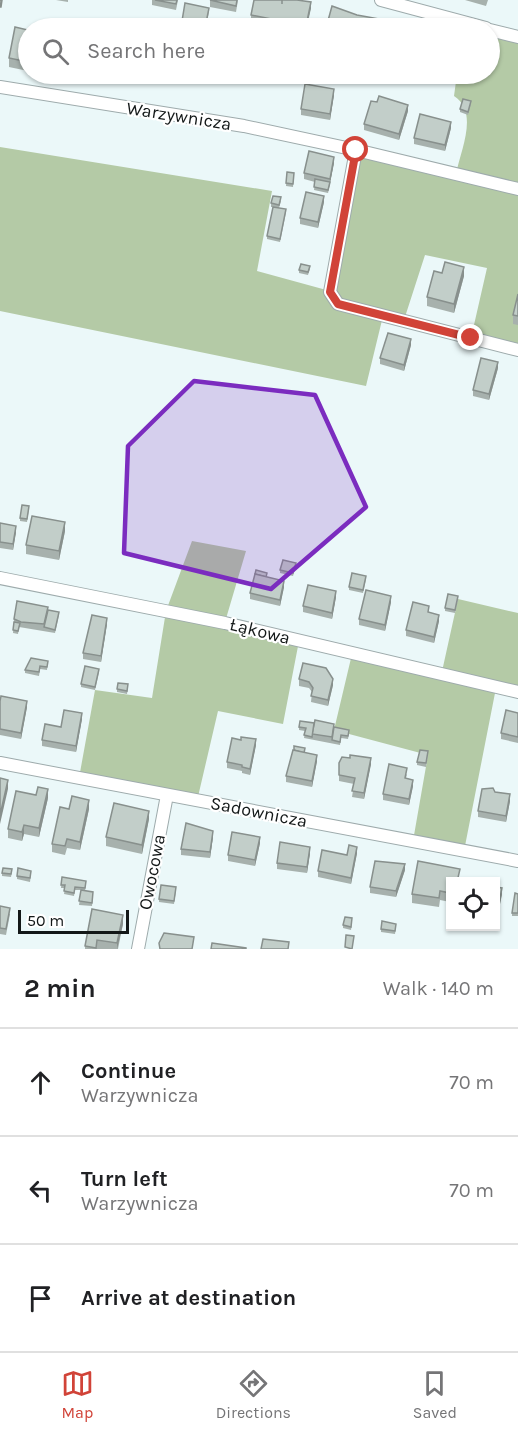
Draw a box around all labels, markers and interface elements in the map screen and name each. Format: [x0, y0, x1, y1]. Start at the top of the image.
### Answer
search box [18, 18, 500, 84]
icon: search [39, 35, 72, 68]
text: Search here [87, 38, 205, 64]
street label: Warzywnicza [125, 97, 233, 135]
route start [342, 136, 368, 162]
route end [457, 324, 483, 350]
street label: Łąkowa [228, 613, 292, 649]
street label: Sadownicza [209, 792, 309, 832]
street label: Owocowa [134, 832, 170, 912]
map controls [446, 877, 500, 931]
button: locate [446, 877, 500, 931]
scale bar [18, 907, 129, 934]
text: 50 m [27, 911, 64, 930]
text: 2 min [24, 973, 96, 1004]
text: Walk · 140 m [383, 977, 494, 1000]
text: Continue [81, 1058, 176, 1084]
icon: ahead [24, 1066, 57, 1099]
text: 70 m [449, 1071, 494, 1094]
text: Warzywnicza [81, 1084, 199, 1107]
text: Turn left [81, 1166, 168, 1192]
icon: left [24, 1174, 57, 1207]
text: 70 m [449, 1179, 494, 1202]
text: Warzywnicza [81, 1192, 199, 1215]
icon: arrive [24, 1282, 57, 1315]
text: Arrive at destination [81, 1285, 296, 1311]
tab: Map [61, 1367, 94, 1422]
tab: Directions [216, 1367, 291, 1422]
tab: Saved [413, 1367, 457, 1422]

